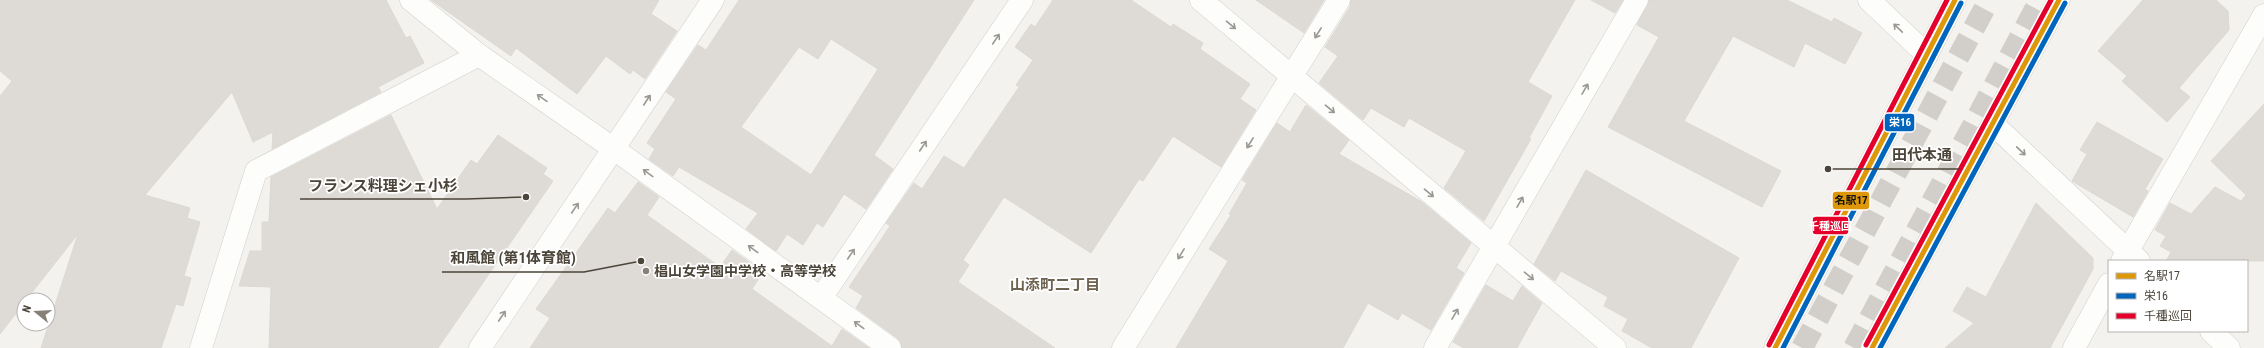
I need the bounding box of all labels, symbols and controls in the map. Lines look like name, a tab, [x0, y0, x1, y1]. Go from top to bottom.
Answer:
one-way arrow	[1225, 21, 1236, 30]
one-way arrow	[1893, 23, 1903, 33]
one-way arrow	[1314, 27, 1322, 39]
one-way arrow	[992, 33, 1000, 44]
one-way arrow	[1582, 83, 1590, 95]
one-way arrow	[536, 94, 547, 102]
one-way arrow	[643, 95, 651, 106]
one-way arrow	[1324, 105, 1335, 114]
line badge: 栄16	[1884, 113, 1915, 132]
text: 栄16	[1889, 116, 1911, 129]
one-way arrow	[1245, 137, 1253, 149]
one-way arrow	[919, 141, 927, 152]
callout: 田代本通	[1884, 142, 1960, 169]
text: 田代本通	[1892, 146, 1952, 164]
one-way arrow	[2016, 146, 2026, 155]
one-way arrow	[643, 169, 654, 177]
callout: フランス料理シェ小杉	[300, 172, 466, 199]
text: フランス料理シェ小杉	[308, 177, 458, 195]
one-way arrow	[1424, 189, 1435, 198]
line badge: 名駅17	[1832, 191, 1870, 210]
text: 名駅17	[1834, 194, 1868, 207]
one-way arrow	[1516, 196, 1524, 208]
one-way arrow	[571, 202, 579, 214]
line badge: 千種巡回	[1812, 216, 1849, 235]
text: 千種巡回	[1808, 220, 1852, 233]
callout: 和風館 (第1体育館)	[442, 245, 584, 272]
one-way arrow	[748, 245, 759, 253]
one-way arrow	[1177, 248, 1185, 259]
text: 和風館 (第1体育館)	[450, 249, 576, 267]
one-way arrow	[847, 249, 855, 260]
legend	[2108, 260, 2248, 332]
place label: 椙山女学園中学校・高等学校	[654, 263, 836, 279]
marker: 椙山女学園中学校・高等学校	[641, 266, 651, 276]
text: 名駅17	[2144, 269, 2180, 283]
one-way arrow	[1524, 272, 1534, 281]
district label: 山添町二丁目	[1010, 276, 1100, 294]
text: 栄16	[2144, 289, 2168, 303]
north arrow	[16, 292, 56, 332]
text: N	[20, 304, 34, 314]
one-way arrow	[1451, 308, 1459, 320]
text: 千種巡回	[2144, 309, 2192, 323]
one-way arrow	[498, 310, 506, 321]
one-way arrow	[854, 321, 865, 329]

